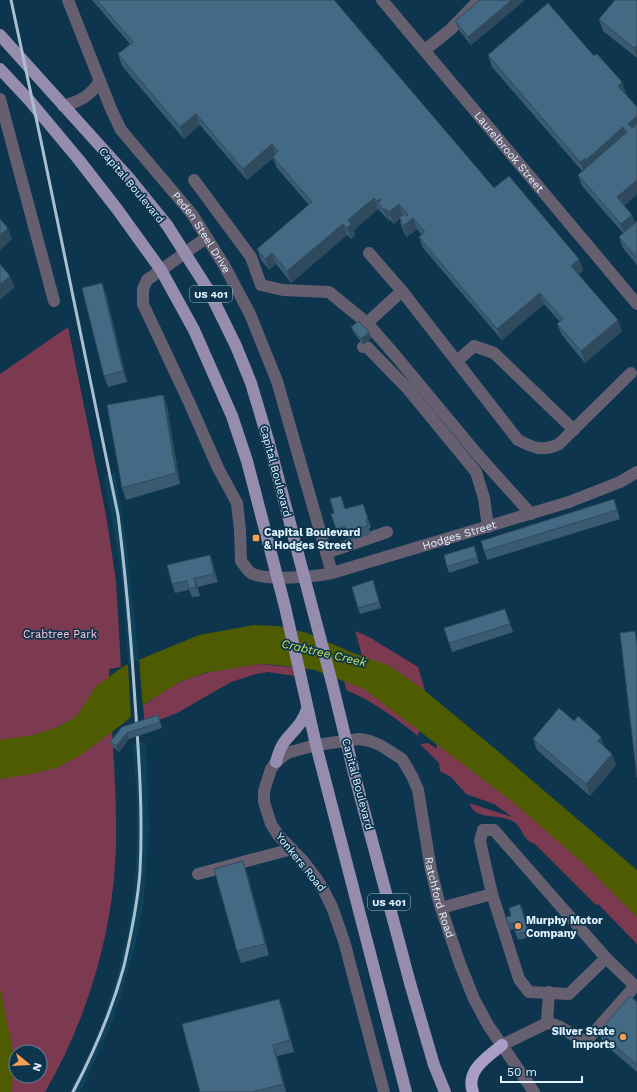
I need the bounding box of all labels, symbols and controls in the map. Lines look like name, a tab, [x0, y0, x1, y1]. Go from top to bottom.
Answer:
street label: Laurelbrook Street	[471, 109, 547, 195]
street label: Capital Boulevard	[96, 145, 167, 226]
street label: Peden Steel Drive	[169, 189, 233, 275]
road number: US 401	[190, 286, 232, 302]
street label: Capital Boulevard	[257, 424, 294, 518]
street label: Hodges Street	[421, 518, 498, 553]
place label: Capital Boulevard & Hodges Street	[264, 526, 361, 552]
marker: Capital Boulevard & Hodges Street	[251, 533, 261, 543]
park label: Crabtree Park	[23, 628, 97, 641]
water label: Crabtree Creek	[280, 636, 368, 670]
street label: Capital Boulevard	[339, 737, 376, 831]
street label: Yonkers Road	[273, 830, 328, 894]
street label: Ratchford Road	[422, 856, 457, 940]
road number: US 401	[368, 894, 410, 910]
place label: Murphy Motor Company	[526, 914, 603, 940]
marker: Murphy Motor Company	[513, 921, 523, 931]
place label: Silver State Imports	[552, 1025, 615, 1051]
marker: Silver State Imports	[618, 1032, 628, 1042]
north arrow	[8, 1044, 48, 1084]
scale bar	[501, 1058, 582, 1084]
text: N	[30, 1061, 44, 1073]
text: 50 m	[507, 1065, 537, 1079]

